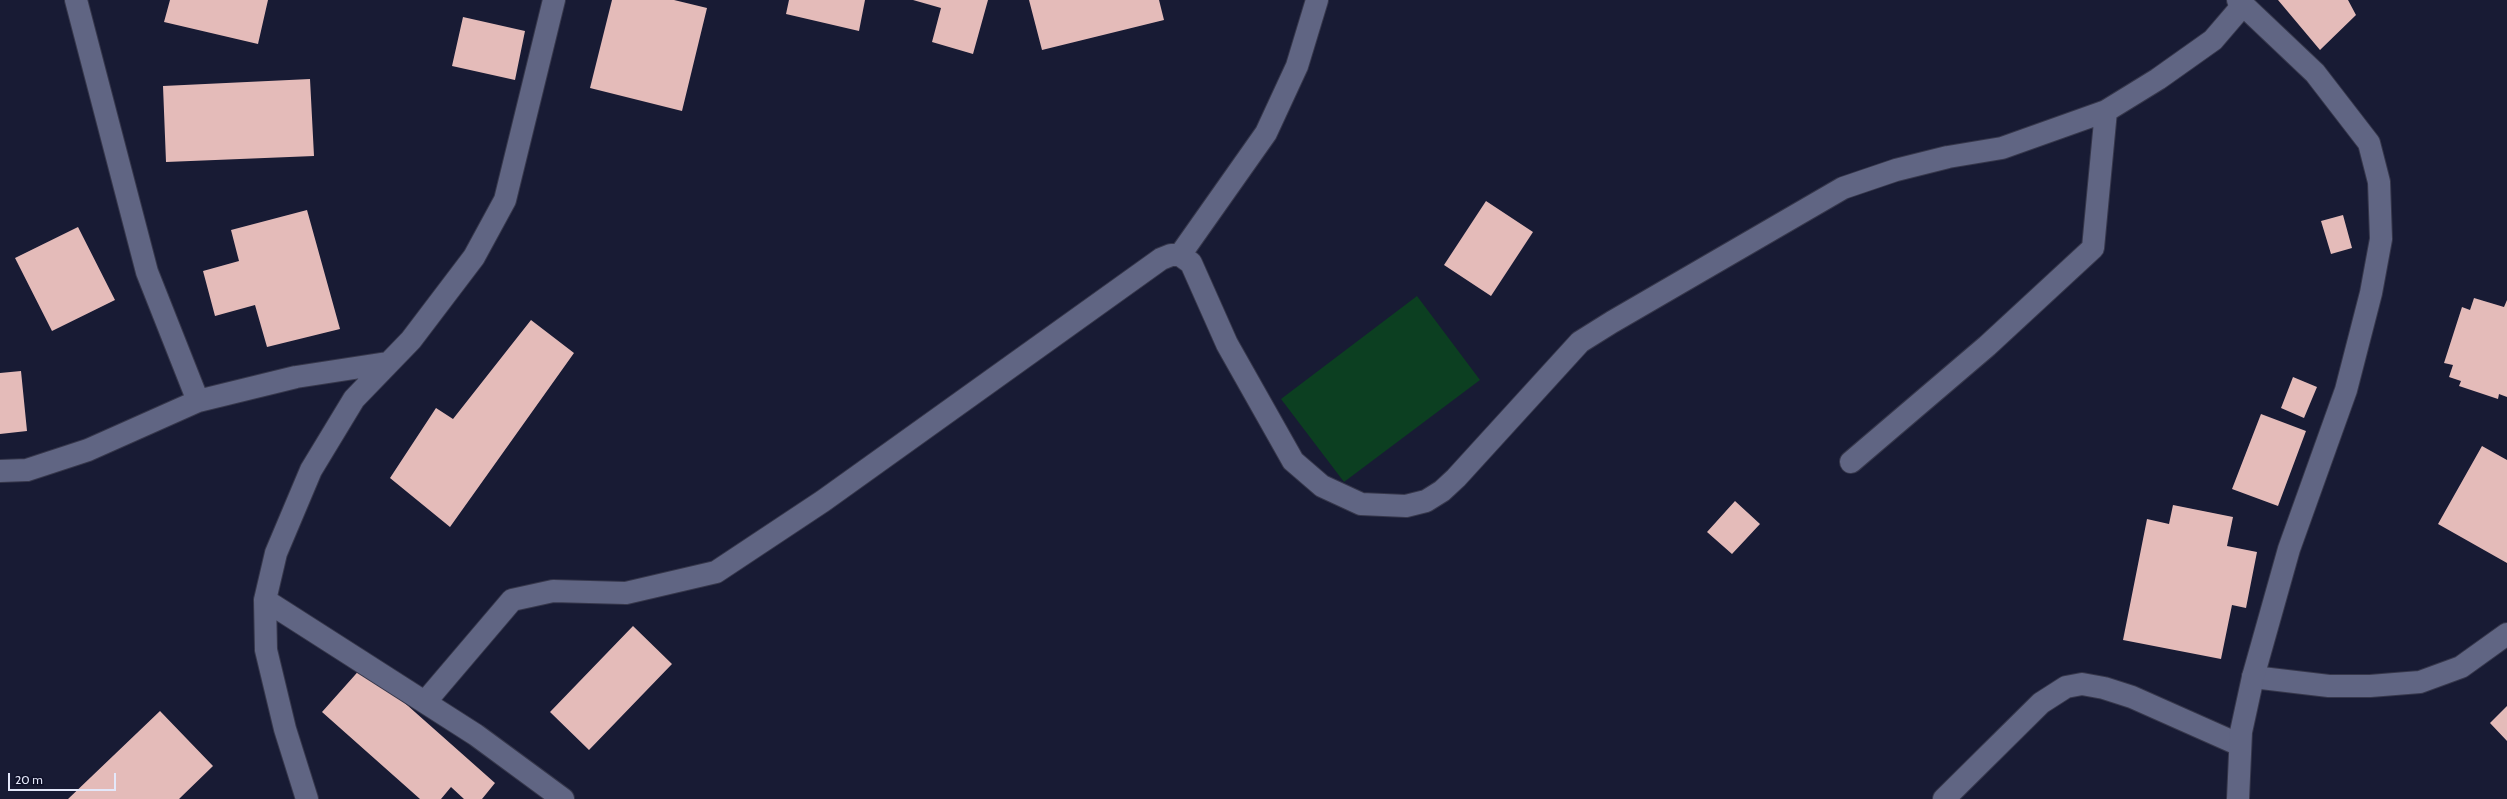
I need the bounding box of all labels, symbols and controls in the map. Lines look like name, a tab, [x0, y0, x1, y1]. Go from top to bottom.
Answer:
scale bar	[10, 765, 118, 791]
text: 20 m	[15, 772, 43, 787]

